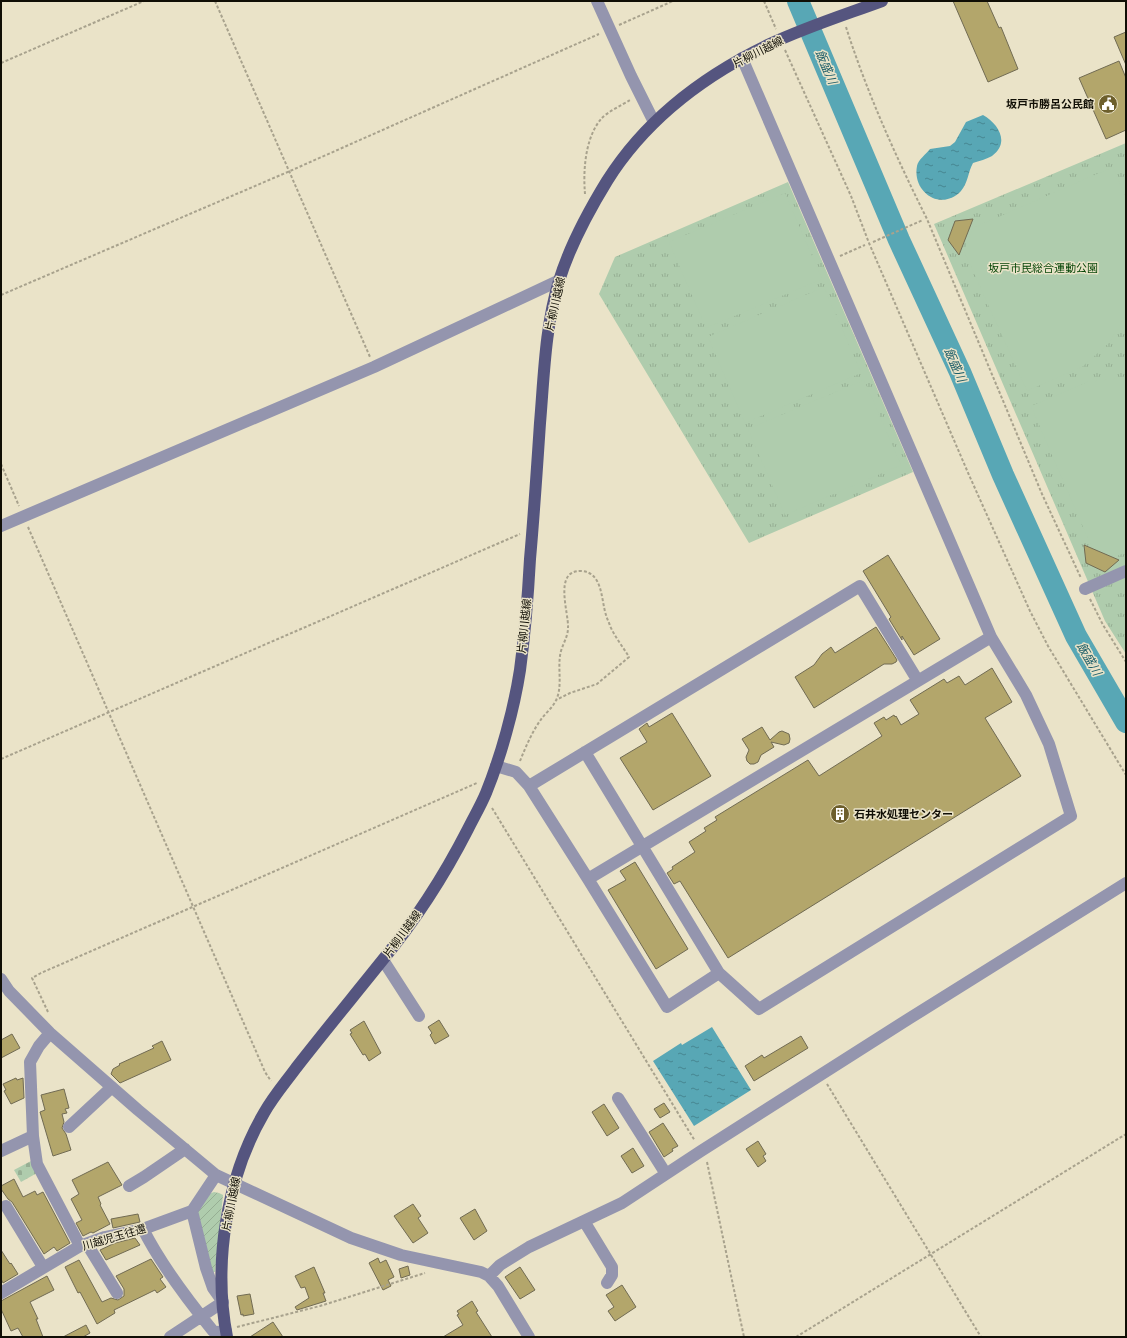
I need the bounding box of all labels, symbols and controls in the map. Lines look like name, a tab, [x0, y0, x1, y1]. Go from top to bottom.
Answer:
street label: 片柳川越線	[730, 33, 786, 72]
water label: 飯盛川	[812, 47, 841, 89]
public building icon: 坂戸市勝呂公民館	[1097, 93, 1119, 115]
place label: 坂戸市勝呂公民館	[1006, 97, 1094, 112]
park label: 坂戸市民総合運動公園	[988, 261, 1098, 276]
street label: 片柳川越線	[542, 276, 569, 333]
water label: 飯盛川	[940, 345, 970, 387]
street label: 片柳川越線	[514, 598, 535, 654]
water label: 飯盛川	[1073, 639, 1106, 680]
building icon: 石井水処理センター	[829, 803, 851, 825]
place label: 石井水処理センター	[854, 807, 953, 822]
street label: 片柳川越線	[380, 908, 425, 961]
street label: 片柳川越線	[219, 1176, 244, 1233]
street label: 川越児玉往還	[80, 1221, 148, 1254]

